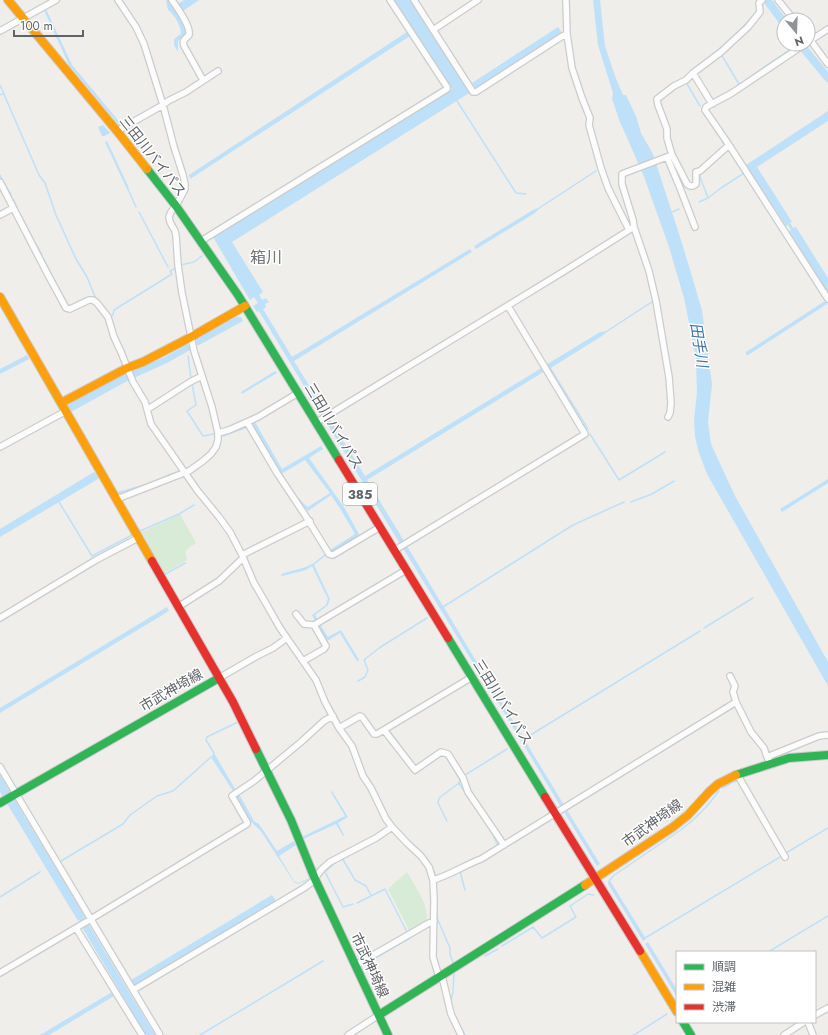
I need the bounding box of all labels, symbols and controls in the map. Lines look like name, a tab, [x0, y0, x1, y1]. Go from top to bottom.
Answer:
scale bar	[14, 12, 83, 38]
north arrow	[776, 12, 816, 52]
text: 100 m	[20, 17, 53, 35]
text: N	[793, 32, 806, 50]
street label: 三田川バイパス	[115, 111, 191, 201]
district label: 箱川	[250, 246, 282, 269]
water label: 田手川	[685, 321, 714, 371]
street label: 三田川バイパス	[300, 379, 368, 473]
road number: 385	[343, 483, 377, 505]
street label: 三田川バイパス	[469, 655, 537, 749]
street label: 市武神埼線	[136, 664, 206, 716]
street label: 市武神埼線	[618, 794, 686, 852]
street label: 市武神埼線	[346, 929, 394, 1001]
legend	[676, 951, 816, 1023]
text: 順調	[712, 958, 736, 976]
text: 混雑	[712, 978, 736, 996]
text: 渋滞	[712, 998, 736, 1016]

